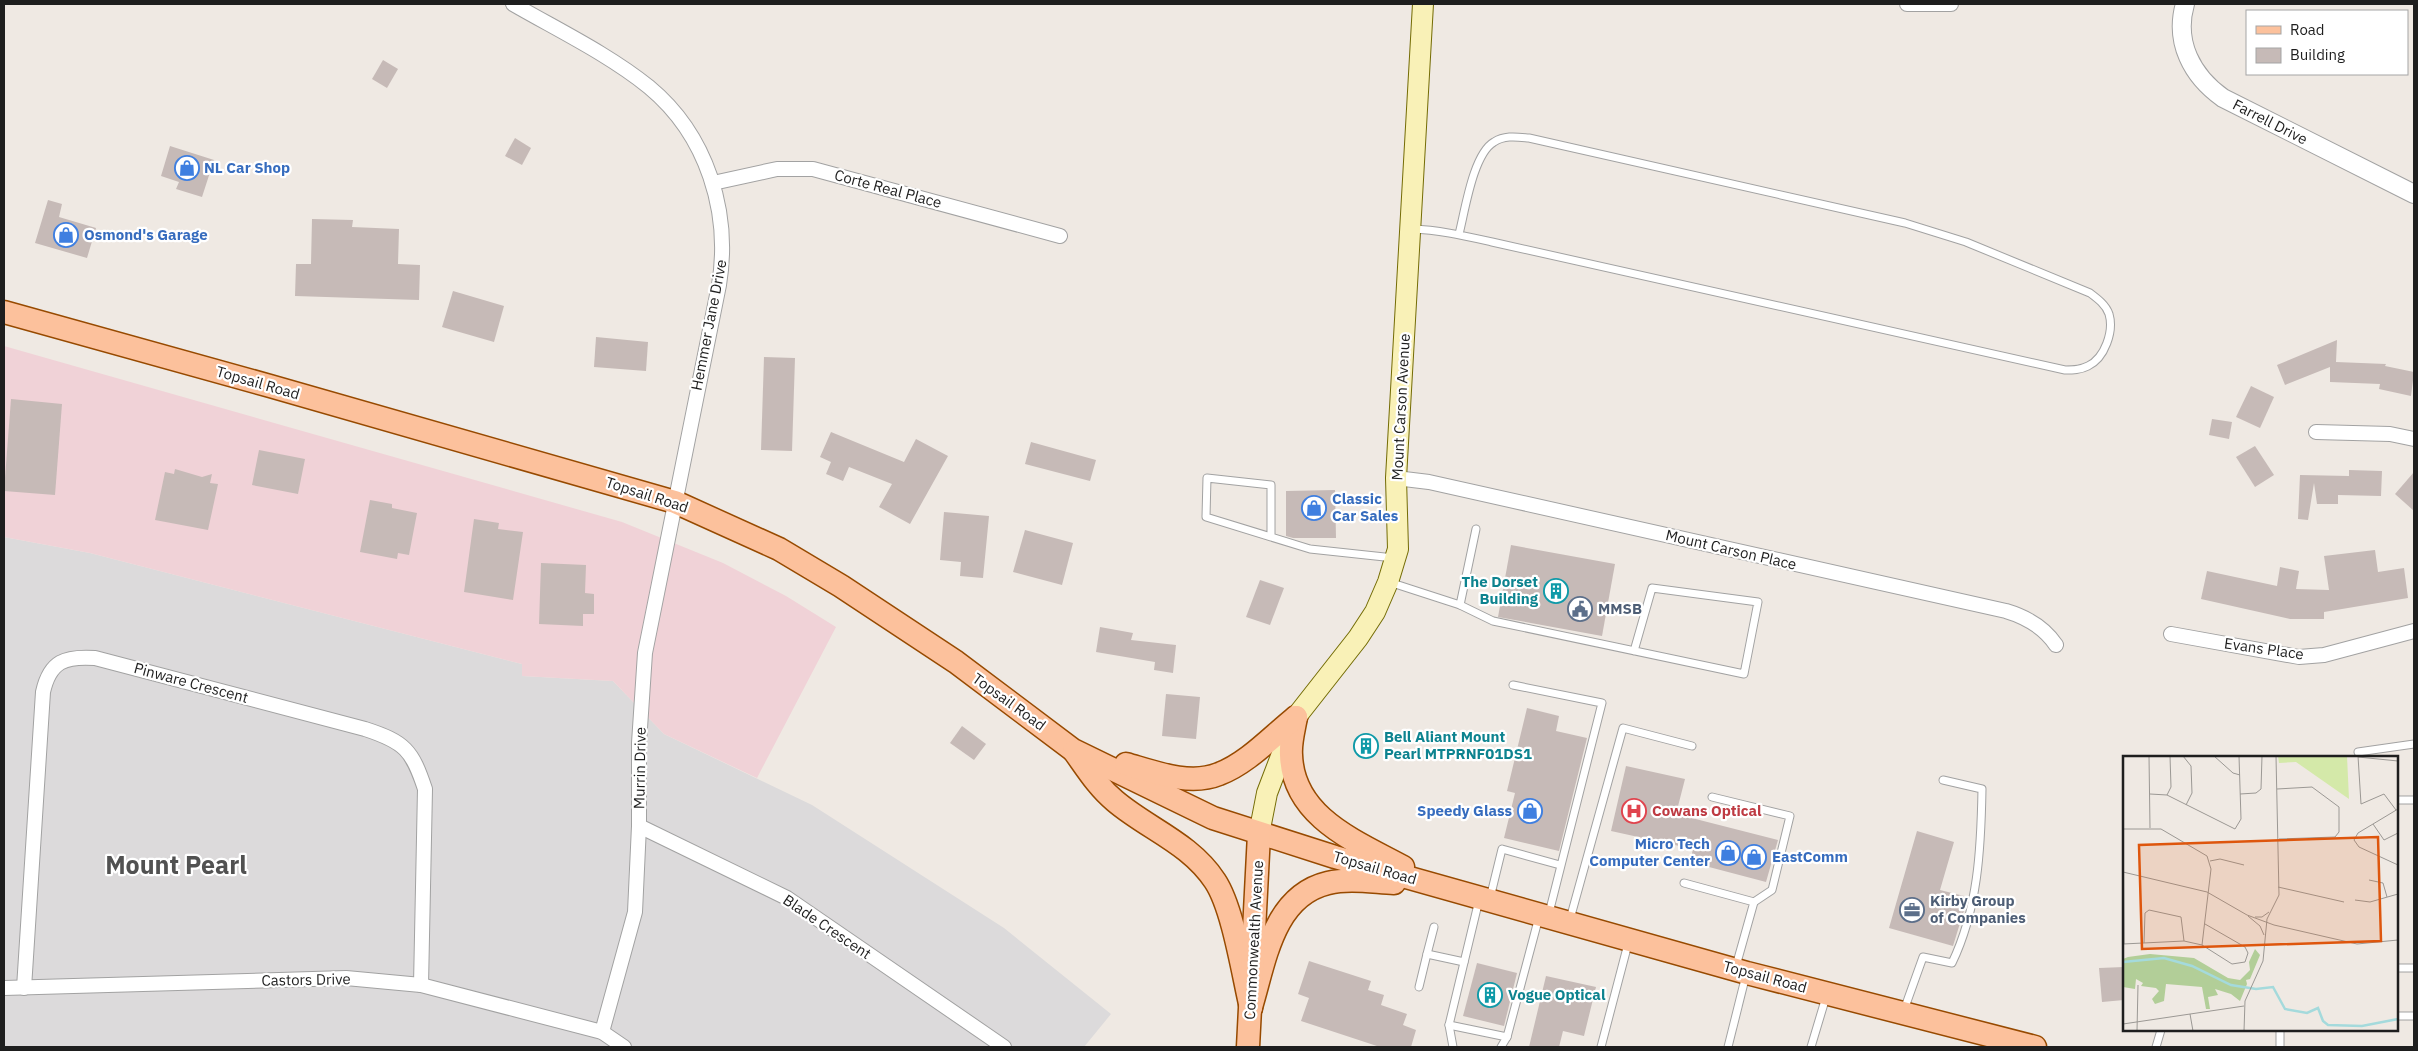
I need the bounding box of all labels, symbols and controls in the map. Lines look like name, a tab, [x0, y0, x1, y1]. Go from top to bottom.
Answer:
legend	[2246, 10, 2408, 75]
text: Road	[2290, 20, 2325, 39]
text: Building	[2290, 45, 2345, 64]
street label: Farrell Drive	[2230, 95, 2311, 148]
shop icon: NL Car Shop	[174, 155, 200, 181]
place label: NL Car Shop	[204, 158, 290, 177]
street label: Corte Real Place	[832, 165, 944, 212]
shop icon: Osmond's Garage	[53, 222, 79, 248]
place label: Osmond's Garage	[84, 225, 208, 244]
street label: Hemmer Jane Drive	[686, 258, 731, 392]
street label: Mount Carson Avenue	[1387, 333, 1414, 481]
street label: Topsail Road	[214, 362, 302, 403]
street label: Topsail Road	[603, 472, 691, 517]
place label: Classic Car Sales	[1332, 489, 1399, 525]
shop icon: Classic Car Sales	[1301, 495, 1327, 521]
street label: Mount Carson Place	[1664, 525, 1798, 574]
place label: The Dorset Building	[1462, 572, 1539, 608]
building icon: The Dorset Building	[1543, 578, 1569, 604]
public building icon: MMSB	[1567, 596, 1593, 622]
place label: MMSB	[1598, 599, 1642, 618]
street label: Evans Place	[2223, 634, 2305, 663]
street label: Pinware Crescent	[132, 658, 250, 707]
street label: Topsail Road	[969, 669, 1050, 735]
street label: Murrin Drive	[629, 727, 650, 809]
place label: Bell Aliant Mount Pearl MTPRNF01DS1	[1384, 727, 1532, 763]
building icon: Bell Aliant Mount Pearl MTPRNF01DS1	[1353, 733, 1379, 759]
inset map	[2123, 756, 2398, 1031]
shop icon: Speedy Glass	[1517, 798, 1543, 824]
hospital icon: Cowans Optical	[1621, 798, 1647, 824]
place label: Speedy Glass	[1417, 801, 1512, 820]
place label: Cowans Optical	[1652, 801, 1762, 820]
place label: Micro Tech Computer Center	[1589, 834, 1710, 870]
shop icon: Micro Tech Computer Center	[1715, 840, 1741, 866]
shop icon: EastComm	[1741, 844, 1767, 870]
street label: Topsail Road	[1331, 847, 1419, 888]
place label: EastComm	[1772, 847, 1848, 866]
district label: Mount Pearl	[105, 848, 247, 881]
street label: Commonwealth Avenue	[1240, 860, 1267, 1020]
street label: Blade Crescent	[780, 890, 875, 963]
place label: Kirby Group of Companies	[1930, 891, 2026, 927]
office icon: Kirby Group of Companies	[1899, 897, 1925, 923]
street label: Topsail Road	[1721, 956, 1809, 997]
street label: Castors Drive	[261, 969, 351, 990]
building icon: Vogue Optical	[1477, 982, 1503, 1008]
place label: Vogue Optical	[1508, 985, 1606, 1004]

